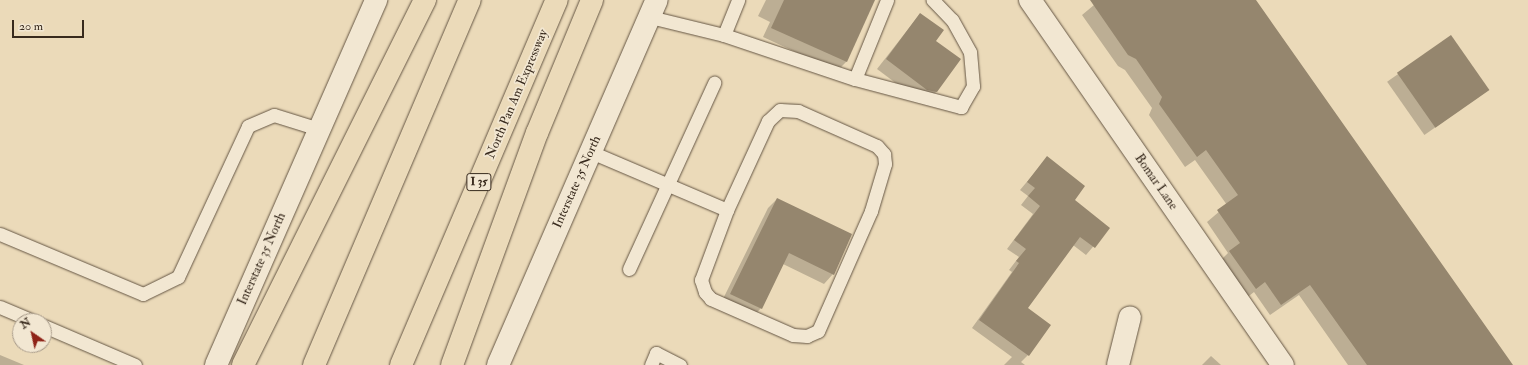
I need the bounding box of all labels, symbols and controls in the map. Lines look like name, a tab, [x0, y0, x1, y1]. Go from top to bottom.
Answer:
scale bar	[14, 12, 86, 38]
text: 20 m	[19, 19, 43, 34]
street label: North Pan Am Expressway	[483, 27, 551, 161]
street label: Interstate 35 North	[550, 133, 604, 231]
street label: Bomar Lane	[1131, 151, 1181, 213]
road number: I 35	[466, 172, 492, 192]
street label: Interstate 35 North	[235, 210, 289, 308]
north arrow	[12, 313, 52, 353]
text: N	[18, 315, 33, 332]

